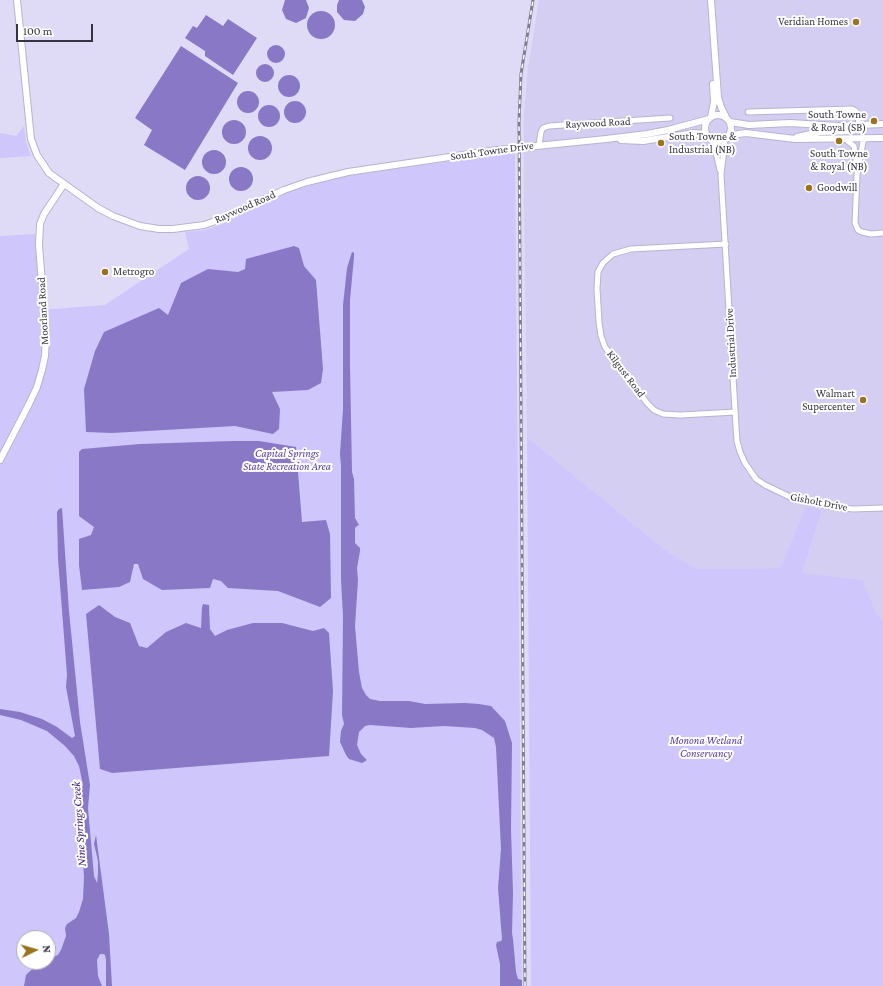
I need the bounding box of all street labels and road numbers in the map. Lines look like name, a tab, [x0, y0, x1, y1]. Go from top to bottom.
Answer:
street label: Raywood Road	[565, 115, 631, 131]
street label: South Towne Drive	[450, 139, 534, 163]
street label: Raywood Road	[212, 188, 278, 226]
street label: Moorland Road	[35, 277, 51, 345]
street label: Industrial Drive	[723, 308, 739, 378]
street label: Kilgust Road	[604, 348, 648, 400]
street label: Gisholt Drive	[789, 490, 849, 514]

